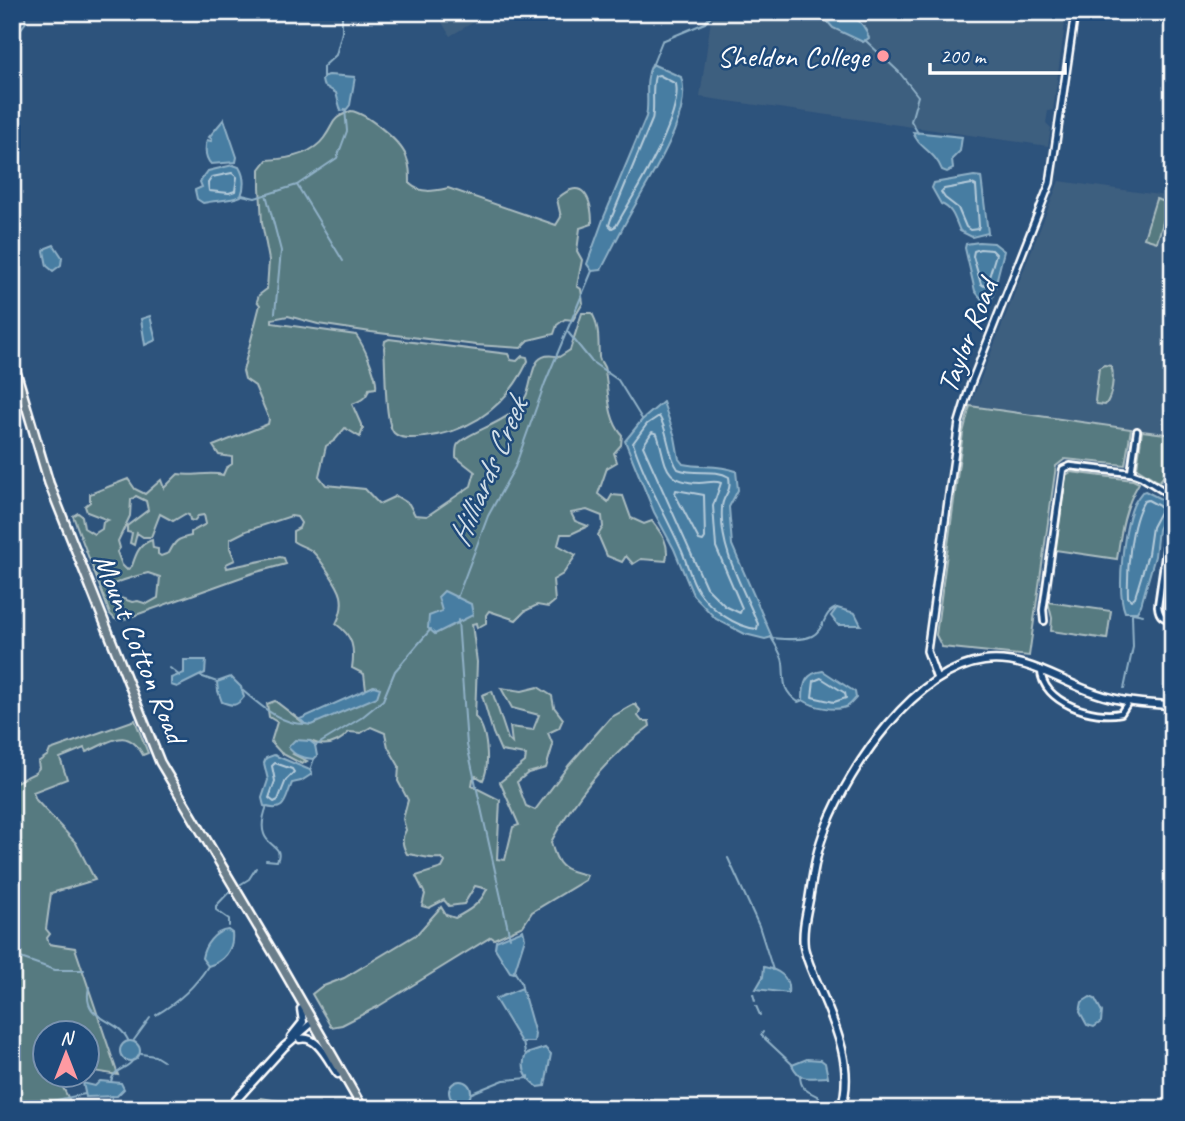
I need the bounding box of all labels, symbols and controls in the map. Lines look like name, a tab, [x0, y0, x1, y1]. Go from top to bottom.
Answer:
scale bar	[930, 32, 1064, 76]
place label: Sheldon College	[717, 37, 871, 75]
text: 200 m	[940, 43, 987, 69]
marker: Sheldon College	[875, 48, 891, 64]
street label: Taylor Road	[928, 270, 1008, 398]
water label: Hilliards Creek	[438, 387, 539, 552]
street label: Mount Cotton Road	[85, 548, 197, 752]
north arrow	[32, 1020, 102, 1090]
text: N	[60, 1026, 75, 1050]

